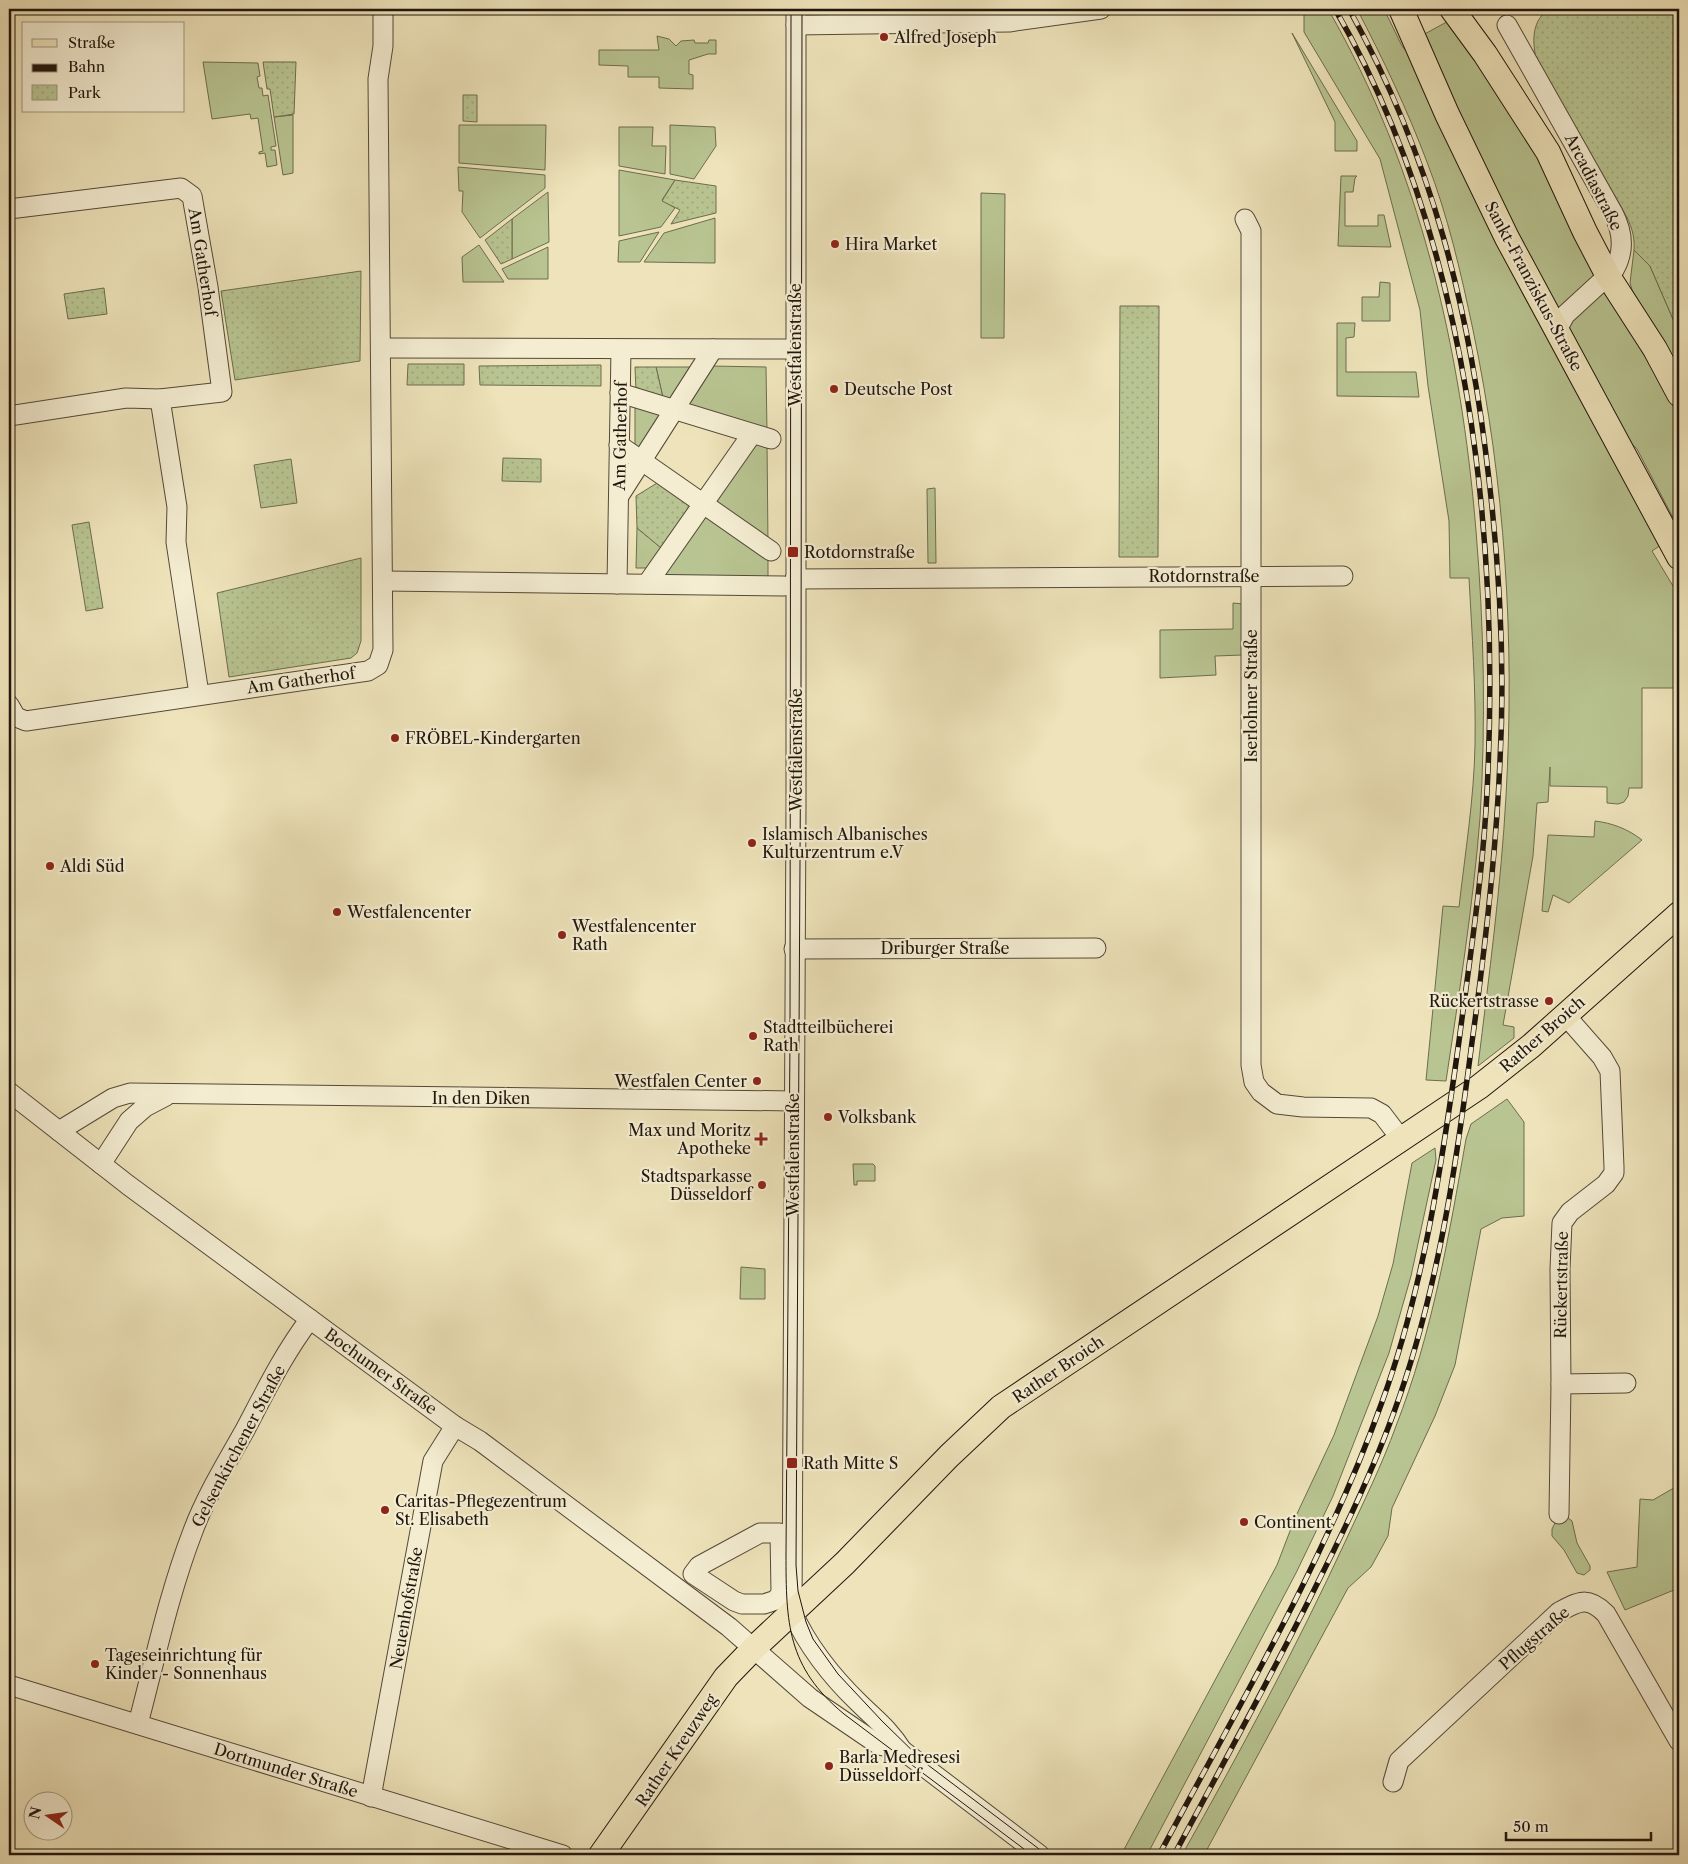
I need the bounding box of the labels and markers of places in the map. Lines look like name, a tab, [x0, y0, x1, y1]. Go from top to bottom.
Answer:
place label: Alfred Joseph	[893, 27, 997, 47]
marker: Alfred Joseph	[878, 31, 890, 43]
place label: Hira Market	[845, 234, 938, 254]
marker: Hira Market	[829, 238, 841, 250]
place label: Deutsche Post	[844, 379, 953, 399]
marker: Deutsche Post	[828, 383, 840, 395]
place label: Rotdornstraße	[804, 542, 915, 562]
marker: Rotdornstraße	[786, 545, 800, 559]
place label: FRÖBEL-Kindergarten	[405, 728, 581, 748]
marker: FRÖBEL-Kindergarten	[389, 732, 401, 744]
place label: Islamisch Albanisches Kulturzentrum e.V	[762, 824, 928, 862]
marker: Islamisch Albanisches Kulturzentrum e.V	[746, 837, 758, 849]
place label: Aldi Süd	[59, 856, 125, 876]
marker: Aldi Süd	[44, 860, 56, 872]
place label: Westfalencenter	[346, 902, 472, 922]
marker: Westfalencenter	[331, 906, 343, 918]
place label: Westfalencenter Rath	[571, 916, 697, 954]
marker: Westfalencenter Rath	[556, 929, 568, 941]
place label: Rückertstrasse	[1429, 991, 1539, 1011]
marker: Rückertstrasse	[1543, 995, 1555, 1007]
place label: Stadtteilbücherei Rath	[763, 1017, 893, 1055]
marker: Stadtteilbücherei Rath	[747, 1030, 759, 1042]
place label: Westfalen Center	[614, 1071, 747, 1091]
marker: Westfalen Center	[751, 1075, 763, 1087]
place label: Volksbank	[837, 1107, 917, 1127]
marker: Volksbank	[822, 1111, 834, 1123]
place label: Max und Moritz Apotheke	[628, 1120, 751, 1158]
marker: Max und Moritz Apotheke	[755, 1133, 767, 1145]
place label: Stadtsparkasse Düsseldorf	[641, 1166, 754, 1204]
marker: Stadtsparkasse Düsseldorf	[756, 1179, 768, 1191]
place label: Rath Mitte S	[803, 1453, 898, 1473]
marker: Rath Mitte S	[785, 1456, 799, 1470]
place label: Caritas-Pflegezentrum St. Elisabeth	[395, 1491, 567, 1529]
marker: Caritas-Pflegezentrum St. Elisabeth	[379, 1504, 391, 1516]
place label: Continent	[1254, 1512, 1332, 1532]
marker: Continent	[1238, 1516, 1250, 1528]
place label: Tageseinrichtung für Kinder - Sonnenhaus	[105, 1645, 267, 1683]
marker: Tageseinrichtung für Kinder - Sonnenhaus	[89, 1658, 101, 1670]
place label: Barla Medresesi Düsseldorf	[839, 1747, 960, 1785]
marker: Barla Medresesi Düsseldorf	[823, 1760, 835, 1772]

